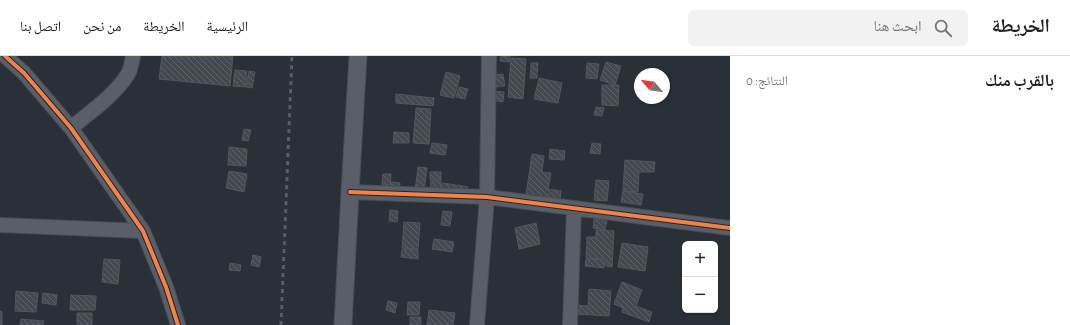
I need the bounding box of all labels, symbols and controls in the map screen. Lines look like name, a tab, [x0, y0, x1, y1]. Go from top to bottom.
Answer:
search box	[688, 10, 968, 46]
icon: search	[932, 17, 954, 39]
text: الخريطة	[992, 17, 1050, 36]
text: ابحث هنا	[873, 19, 922, 34]
text: اتصل بنا	[20, 20, 61, 34]
text: من نحن	[83, 20, 121, 34]
text: الخريطة	[143, 20, 185, 34]
text: الرئيسية	[207, 20, 248, 34]
north arrow	[634, 68, 670, 104]
text: بالقرب منك	[985, 72, 1054, 89]
text: النتائج: 0	[746, 75, 788, 88]
map controls	[682, 241, 718, 313]
button: +	[682, 241, 718, 277]
button: −	[682, 277, 718, 313]

